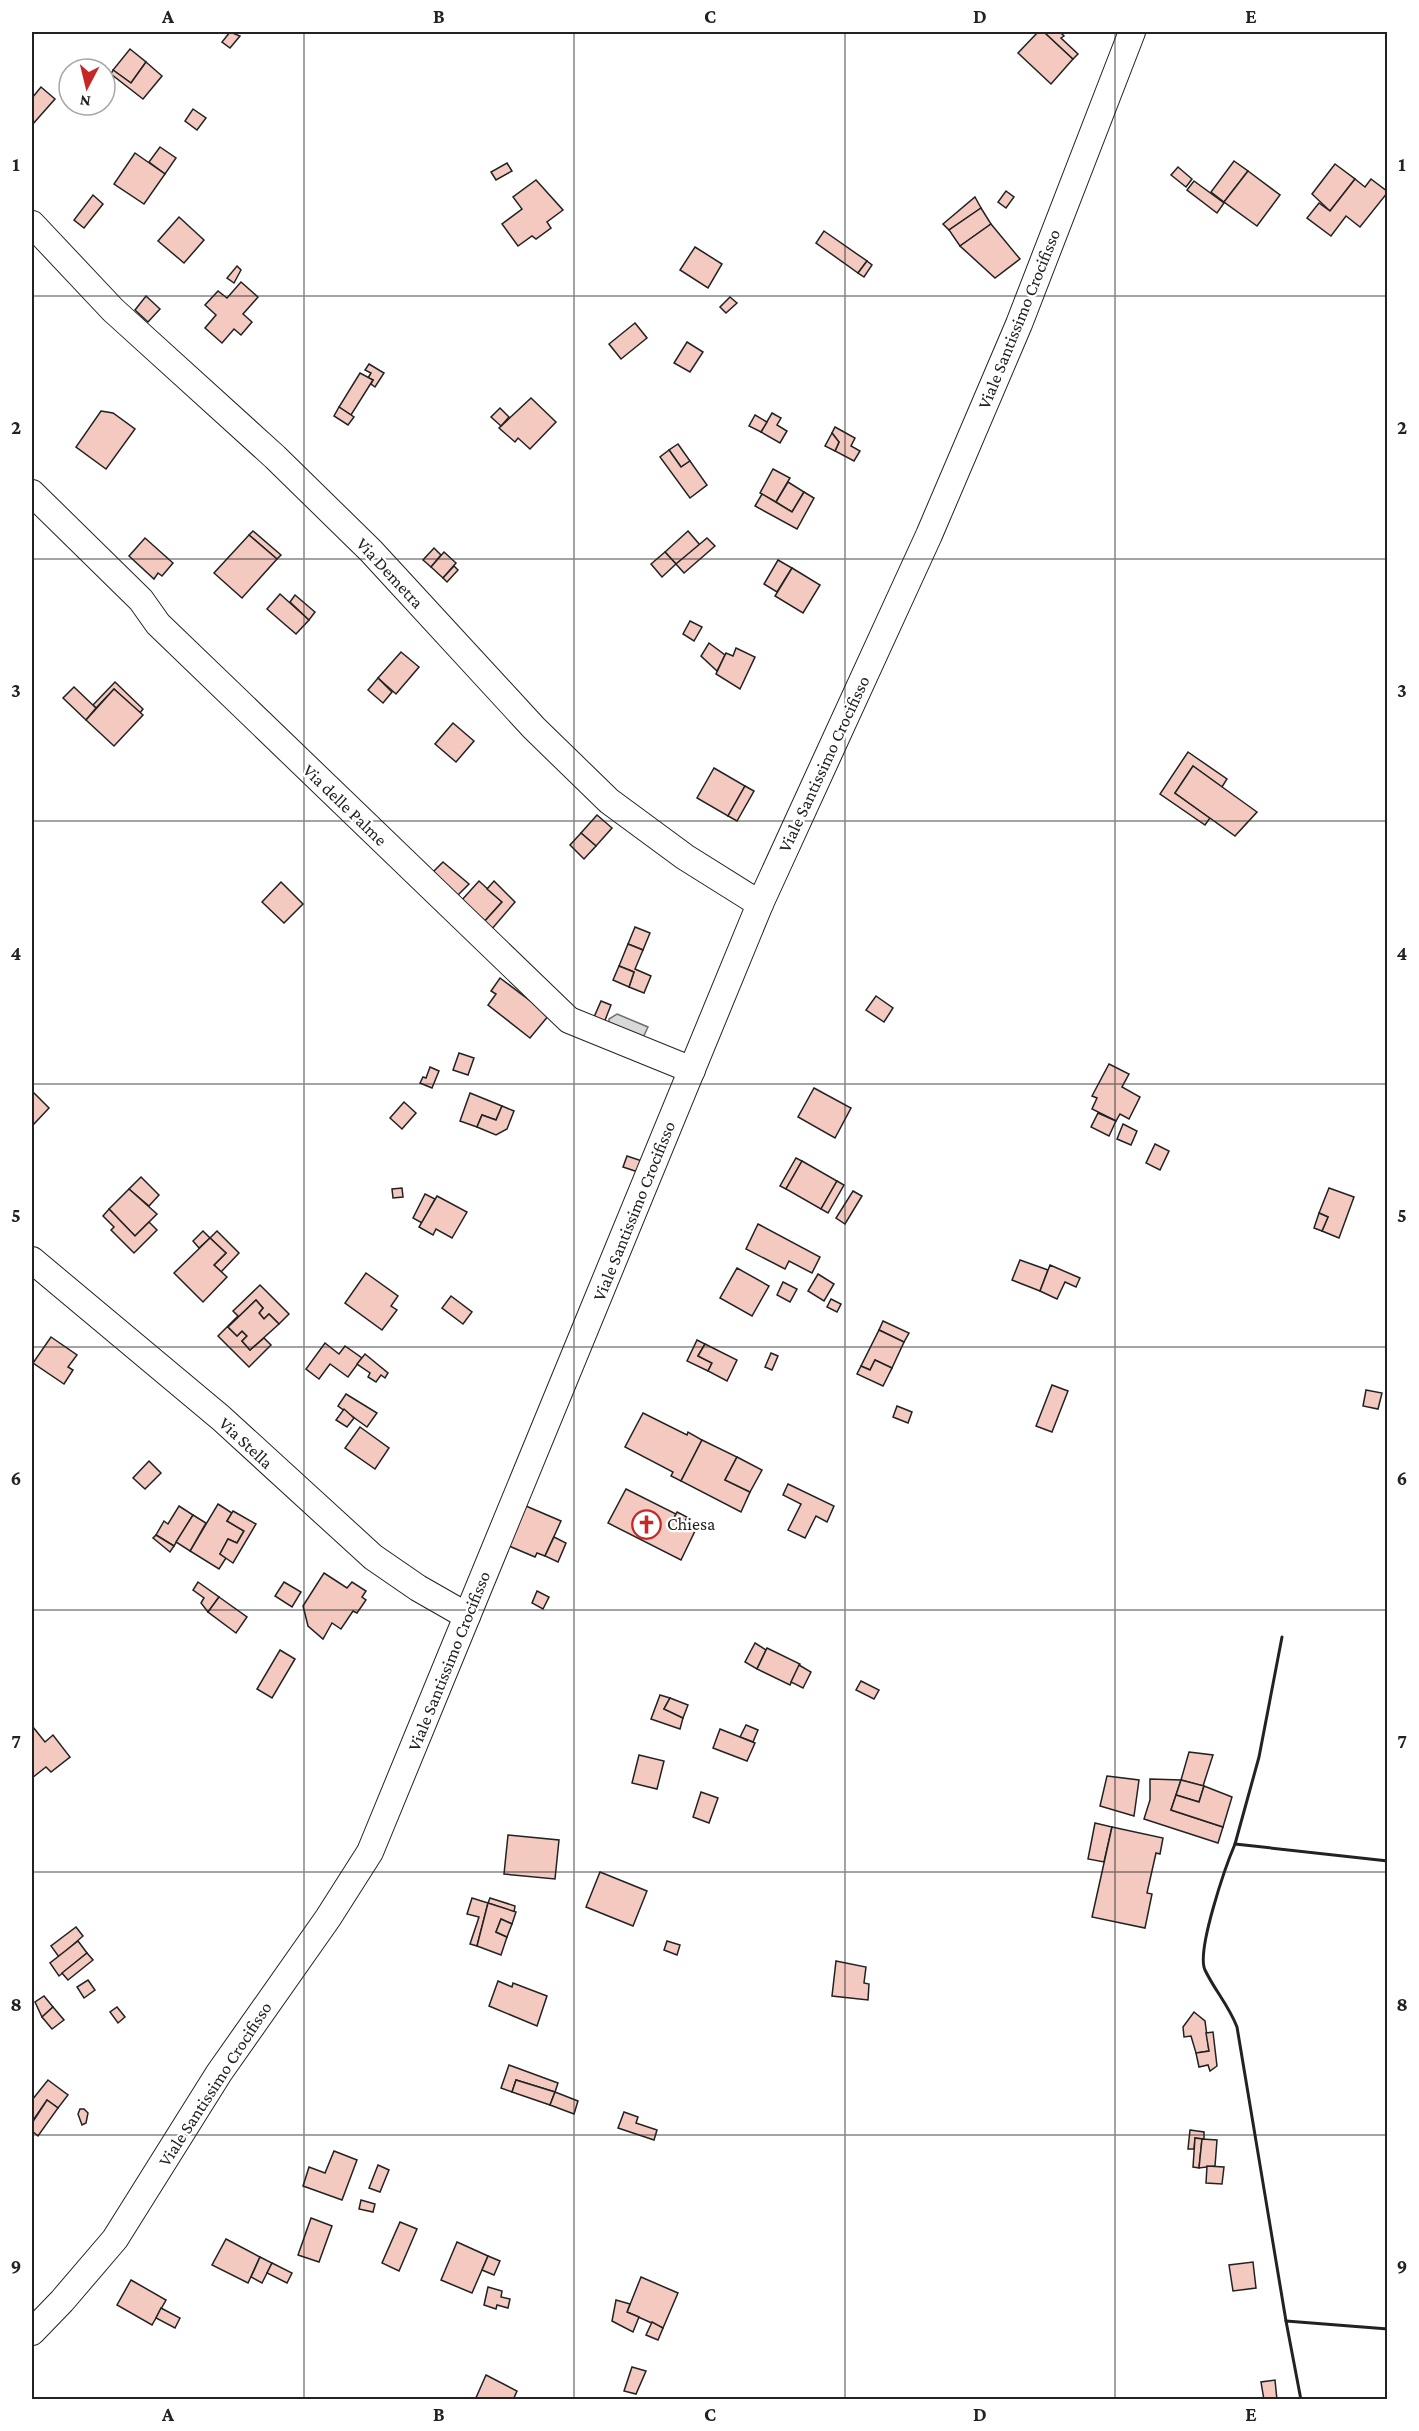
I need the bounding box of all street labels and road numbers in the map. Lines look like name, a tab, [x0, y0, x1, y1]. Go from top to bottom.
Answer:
street label: Viale Santissimo Crocifisso	[974, 226, 1064, 412]
street label: Via Demetra	[352, 534, 428, 612]
street label: Viale Santissimo Crocifisso	[774, 673, 874, 855]
street label: Via delle Palme	[299, 760, 391, 850]
street label: Viale Santissimo Crocifisso	[589, 1118, 679, 1304]
street label: Via Stella	[215, 1413, 277, 1473]
street label: Viale Santissimo Crocifisso	[404, 1568, 494, 1754]
street label: Viale Santissimo Crocifisso	[154, 1998, 276, 2170]

